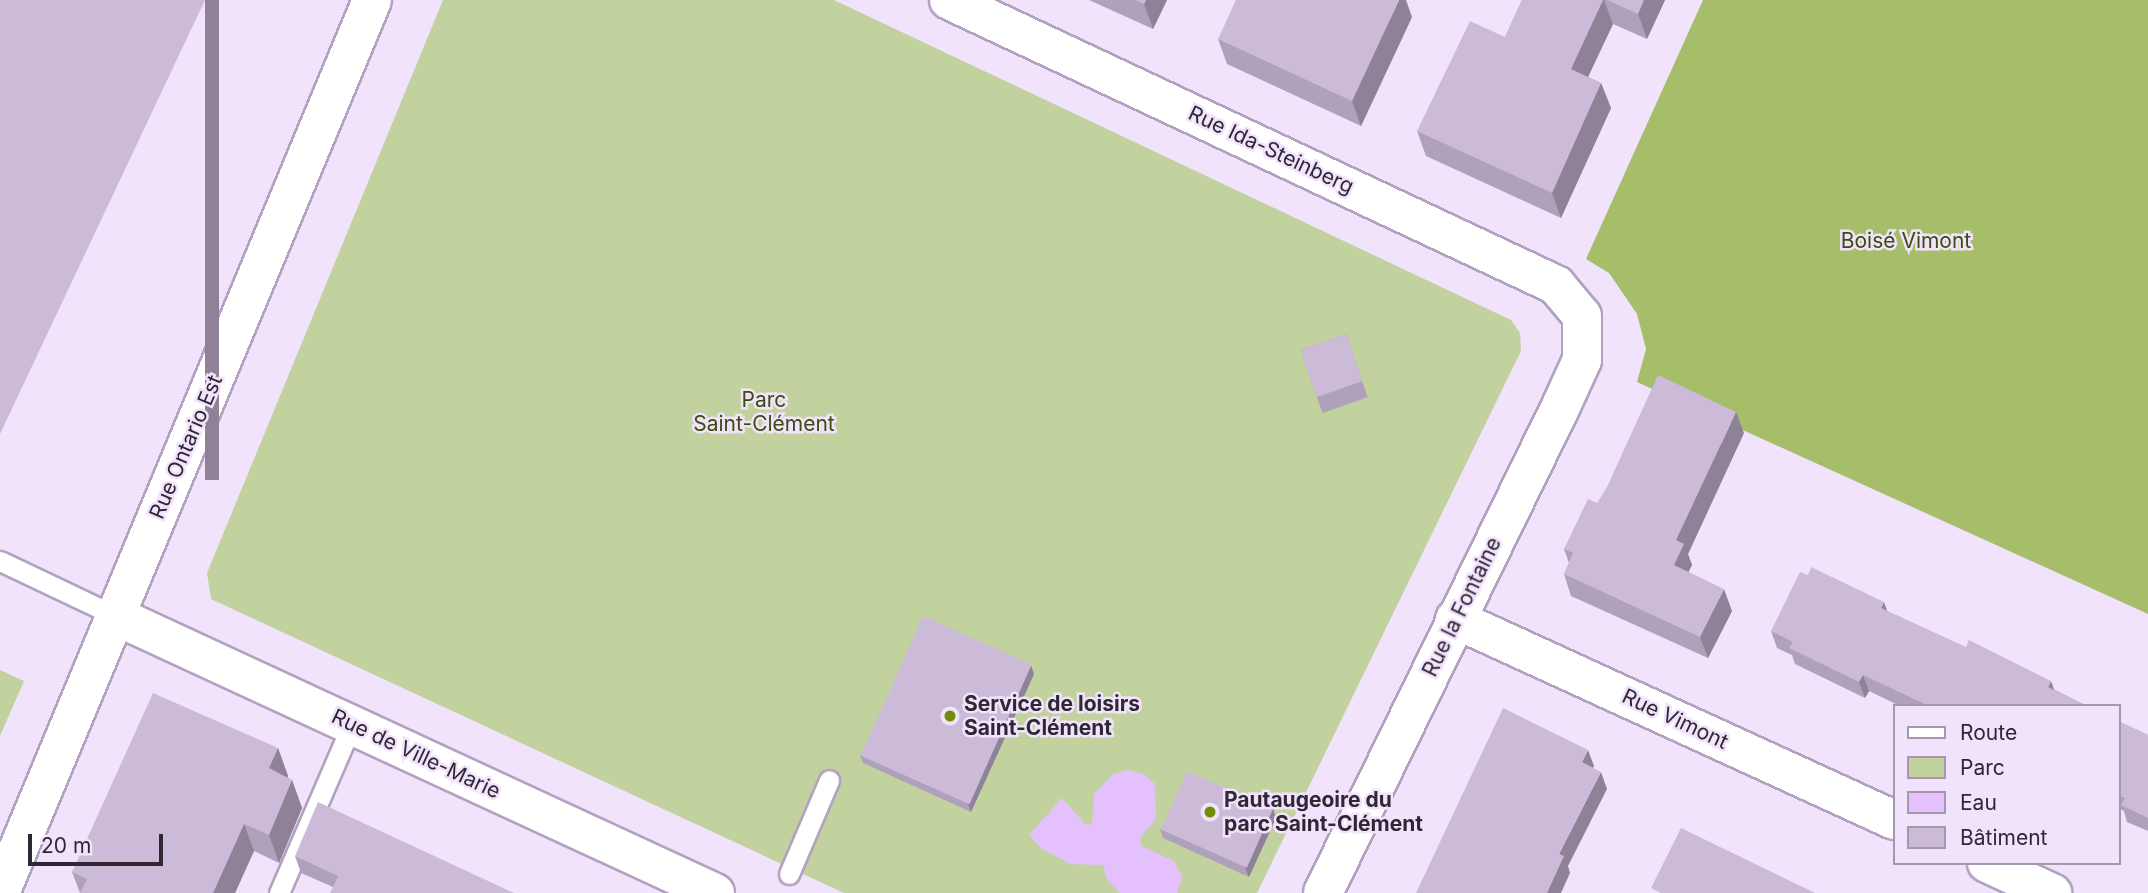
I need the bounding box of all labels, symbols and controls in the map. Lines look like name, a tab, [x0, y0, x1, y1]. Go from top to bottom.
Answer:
street label: Rue Ida-Steinberg	[1184, 101, 1358, 199]
park label: Boisé Vimont	[1841, 228, 1971, 254]
street label: Rue Ontario Est	[144, 371, 228, 523]
park label: Parc Saint-Clément	[693, 387, 835, 437]
street label: Rue la Fontaine	[1417, 533, 1507, 681]
street label: Rue Vimont	[1618, 684, 1732, 754]
place label: Service de loisirs Saint-Clément	[964, 691, 1140, 741]
street label: Rue de Ville-Marie	[328, 704, 504, 804]
legend	[1892, 704, 2120, 865]
marker: Service de loisirs Saint-Clément	[942, 708, 958, 724]
text: Route	[1960, 720, 2017, 745]
text: Parc	[1960, 755, 2005, 780]
place label: Pautaugeoire du parc Saint-Clément	[1224, 787, 1423, 837]
text: Eau	[1960, 790, 1997, 815]
marker: Pautaugeoire du parc Saint-Clément	[1202, 804, 1218, 820]
scale bar	[32, 820, 166, 864]
text: Bâtiment	[1960, 825, 2047, 850]
text: 20 m	[41, 833, 91, 858]

